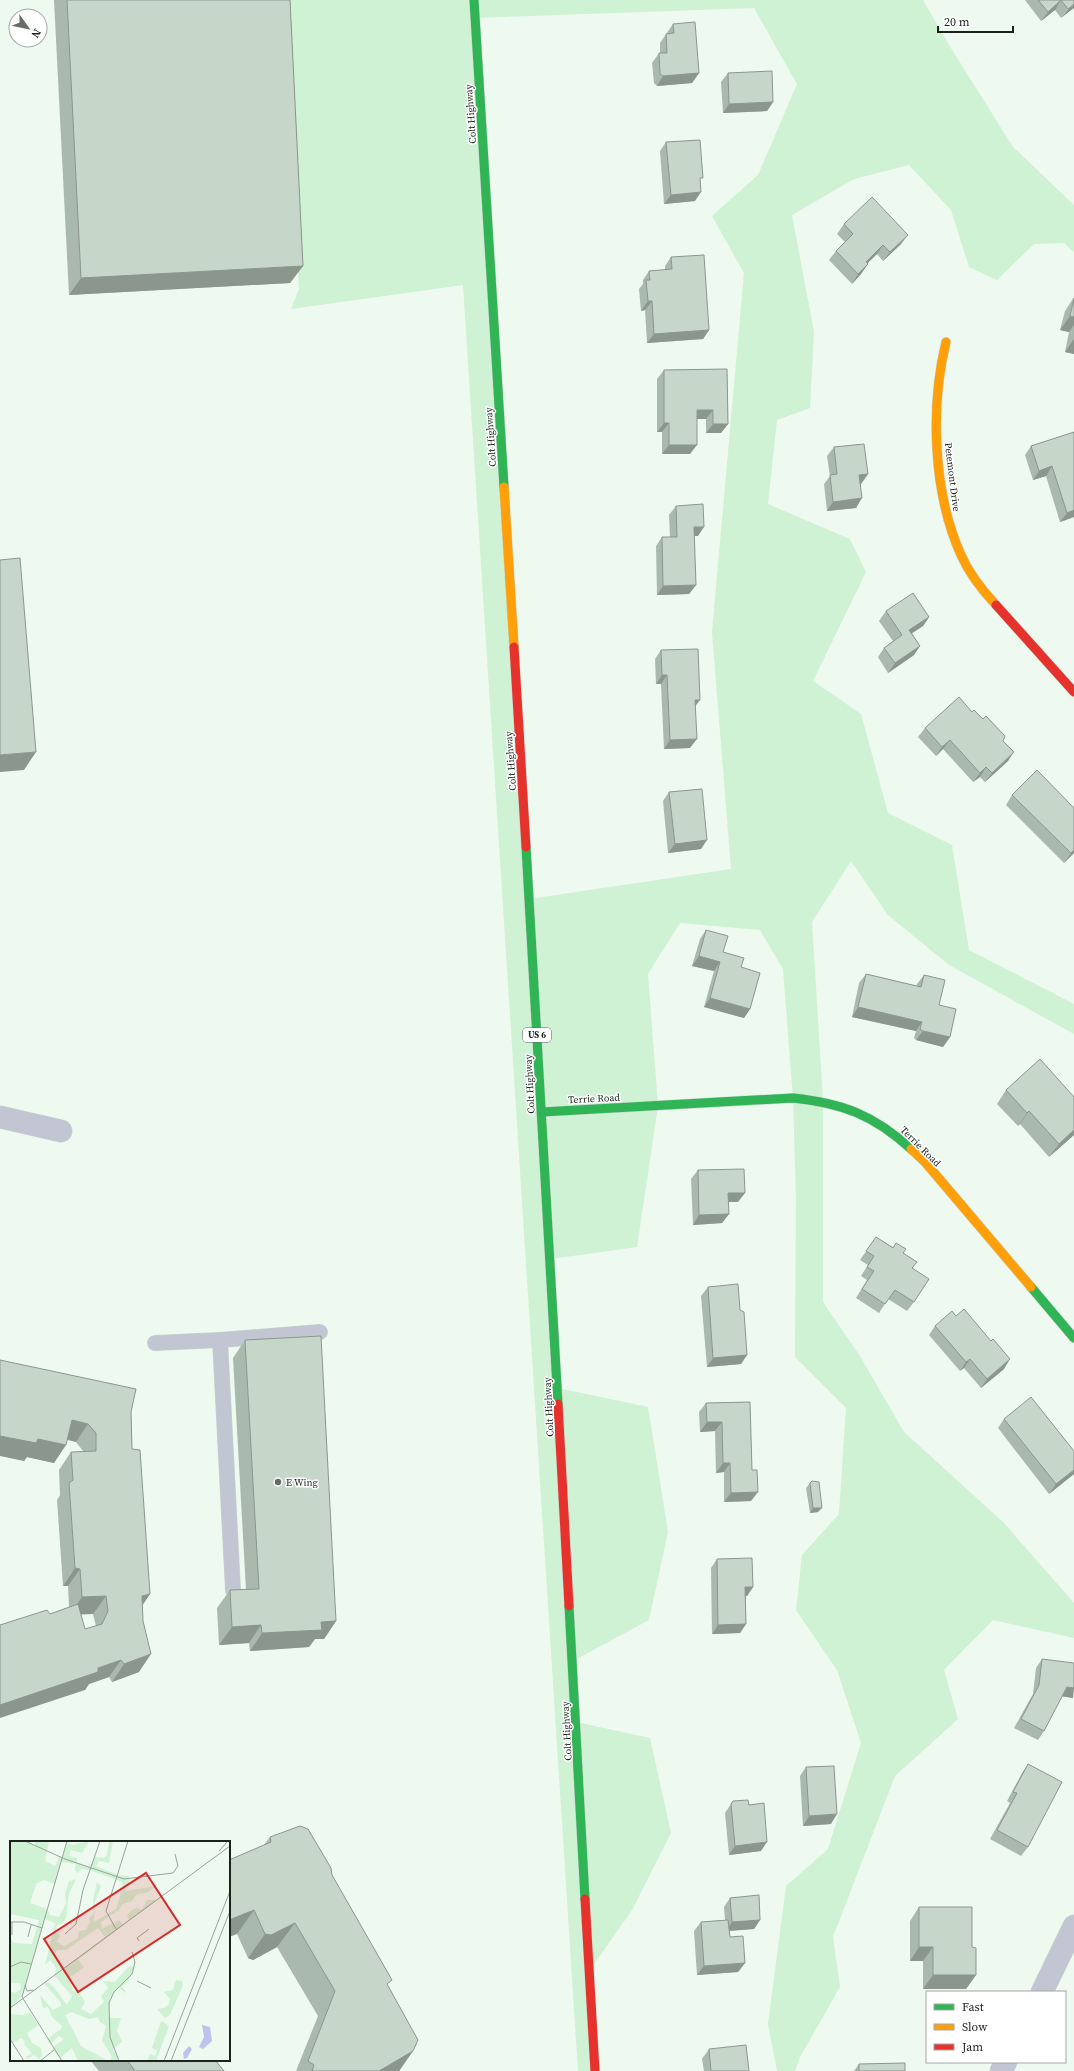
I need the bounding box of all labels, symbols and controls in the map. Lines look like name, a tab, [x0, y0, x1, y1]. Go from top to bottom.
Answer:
north arrow	[8, 8, 48, 48]
scale bar	[938, 8, 1013, 34]
text: 20 m	[944, 14, 970, 30]
text: N	[27, 26, 44, 41]
street label: Colt Highway	[462, 83, 479, 144]
street label: Colt Highway	[482, 406, 499, 467]
street label: Petemont Drive	[942, 442, 963, 512]
street label: Colt Highway	[502, 730, 519, 791]
road number: US 6	[523, 1028, 551, 1042]
street label: Colt Highway	[521, 1053, 538, 1114]
street label: Terrie Road	[568, 1091, 621, 1106]
street label: Terrie Road	[898, 1123, 944, 1170]
street label: Colt Highway	[540, 1376, 557, 1437]
place label: E Wing	[286, 1476, 318, 1489]
marker: E Wing	[273, 1477, 283, 1487]
street label: Colt Highway	[558, 1700, 575, 1761]
inset map	[10, 1841, 230, 2061]
legend	[926, 1991, 1066, 2063]
text: Fast	[962, 1999, 984, 2015]
text: Slow	[962, 2019, 988, 2035]
text: Jam	[961, 2039, 983, 2055]

